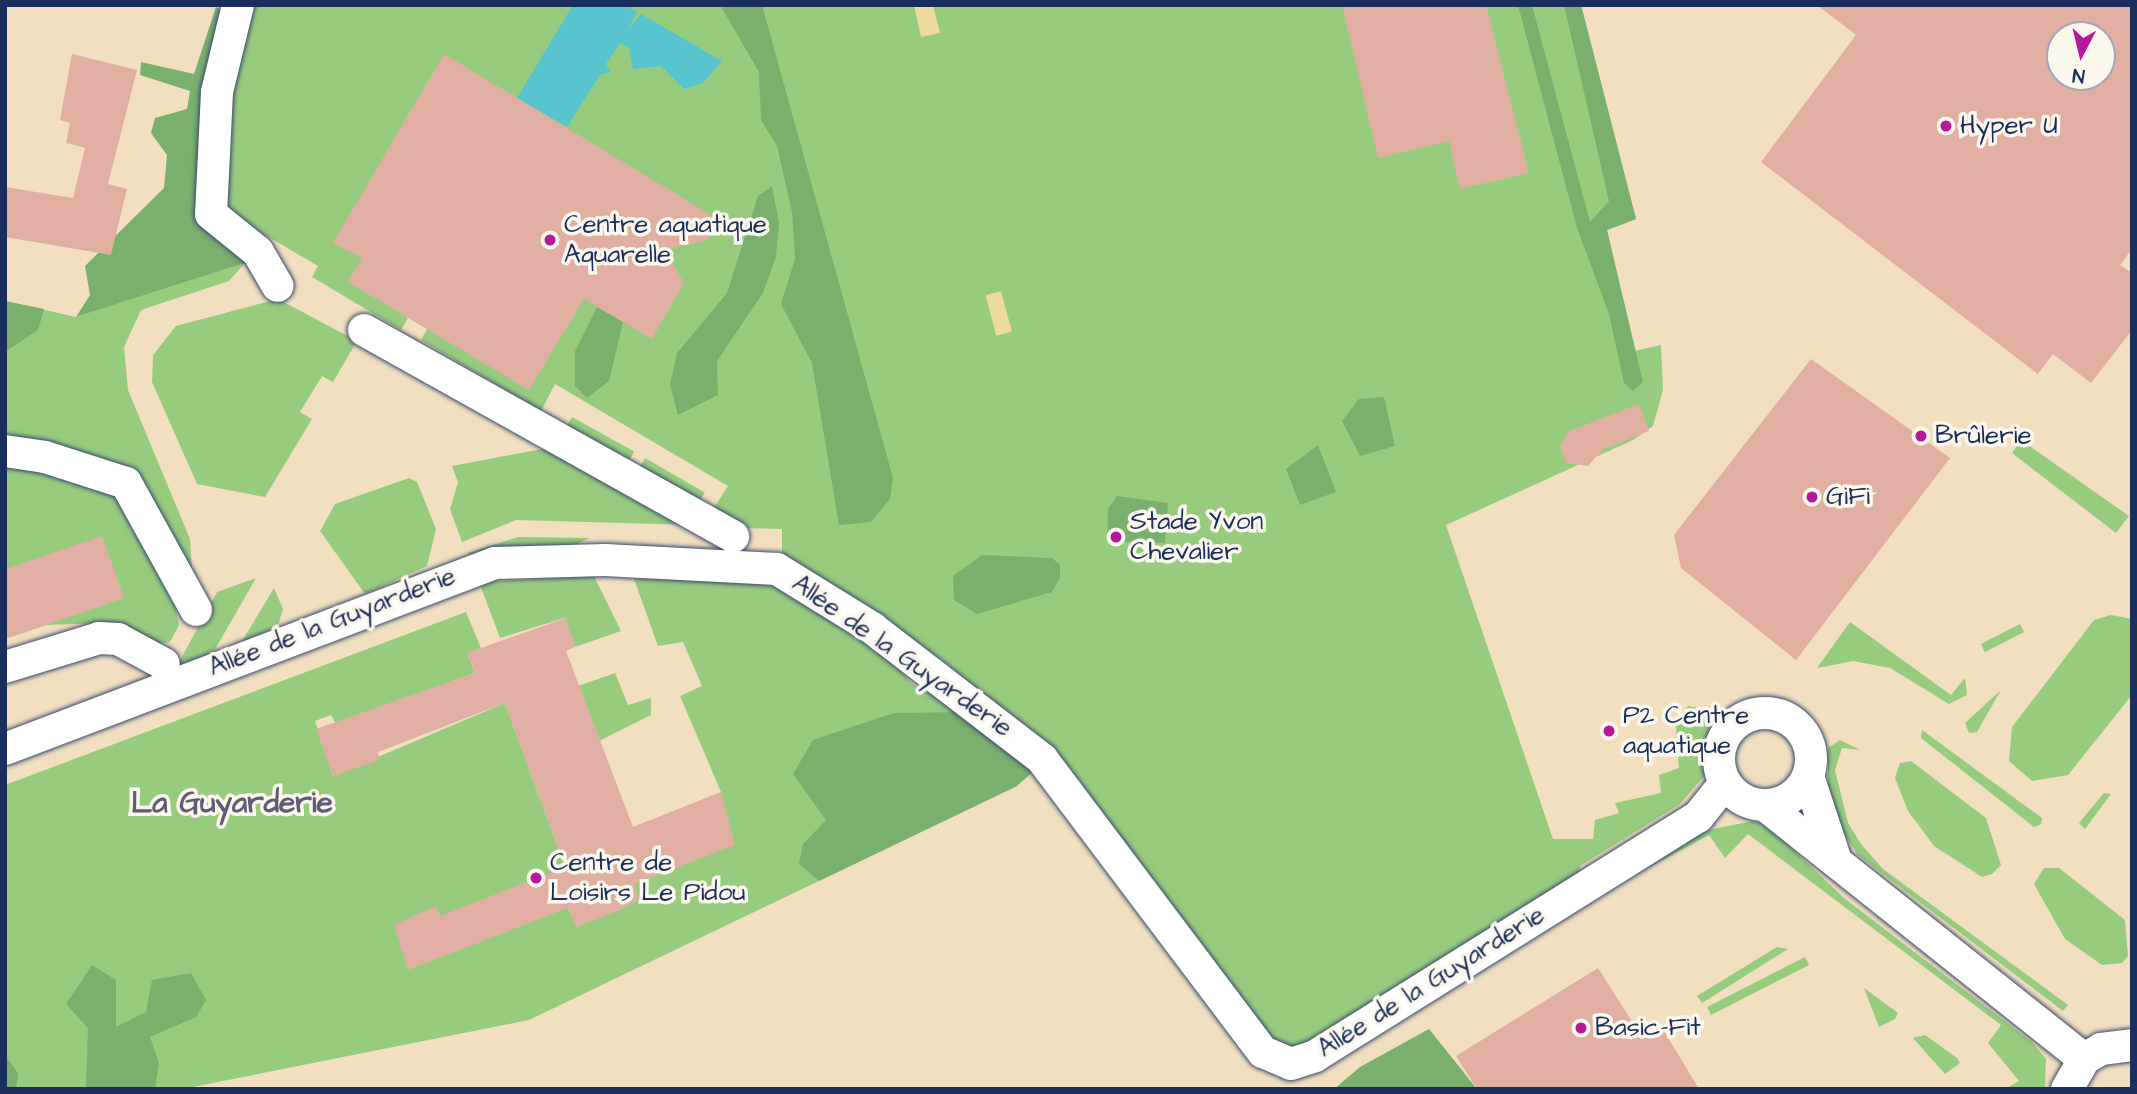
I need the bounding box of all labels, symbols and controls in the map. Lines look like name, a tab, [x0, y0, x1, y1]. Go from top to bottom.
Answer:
north arrow	[2046, 21, 2116, 91]
text: N	[2071, 61, 2086, 89]
place label: Hyper U	[1960, 110, 2058, 142]
marker: Hyper U	[1938, 118, 1954, 134]
place label: Centre aquatique Aquarelle	[564, 209, 767, 270]
marker: Centre aquatique Aquarelle	[542, 232, 558, 248]
place label: Brûlerie	[1935, 420, 2032, 452]
marker: Brûlerie	[1913, 428, 1929, 444]
place label: GiFi	[1826, 481, 1870, 513]
marker: GiFi	[1804, 489, 1820, 505]
place label: Stade Yvon Chevalier	[1130, 506, 1263, 568]
marker: Stade Yvon Chevalier	[1108, 529, 1124, 545]
street label: Allée de la Guyarderie	[204, 561, 460, 683]
street label: Allée de la Guyarderie	[786, 568, 1018, 744]
place label: P2 Centre aquatique	[1623, 700, 1749, 762]
marker: P2 Centre aquatique	[1601, 723, 1617, 739]
district label: La Guyarderie	[131, 785, 333, 821]
place label: Centre de Loisirs Le Pidou	[550, 847, 746, 908]
marker: Centre de Loisirs Le Pidou	[528, 870, 544, 886]
street label: Allée de la Guyarderie	[1312, 899, 1550, 1065]
place label: Basic-Fit	[1595, 1012, 1701, 1044]
marker: Basic-Fit	[1573, 1020, 1589, 1036]

